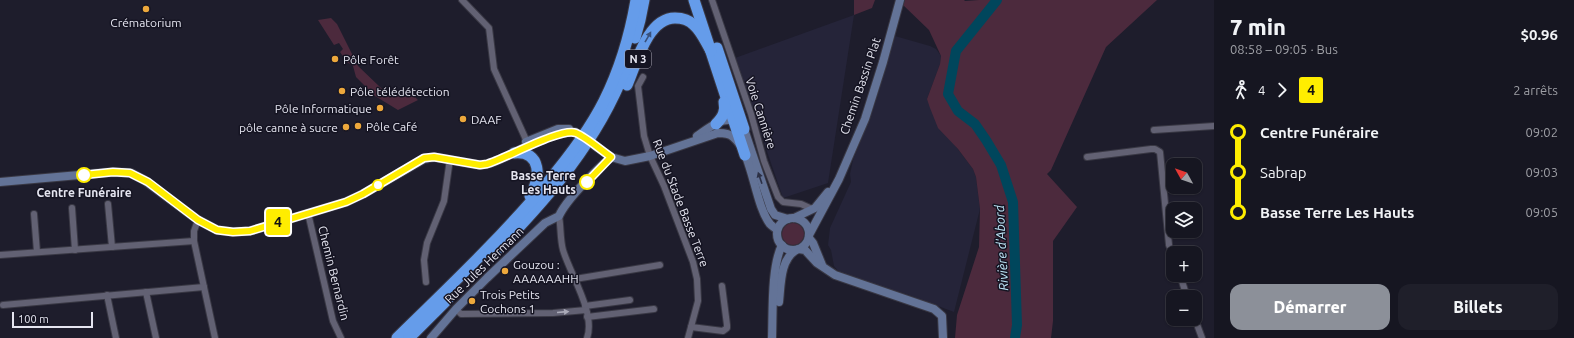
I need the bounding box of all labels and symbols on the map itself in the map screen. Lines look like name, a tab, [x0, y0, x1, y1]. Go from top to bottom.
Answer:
marker: Crématorium	[141, 4, 151, 14]
place label: Crématorium	[110, 16, 182, 29]
one-way arrow	[645, 31, 651, 43]
street label: Chemin Bassin Plat	[837, 36, 883, 136]
road number: N 3	[625, 50, 651, 68]
place label: Pôle Forêt	[343, 53, 399, 66]
marker: Pôle Forêt	[330, 54, 340, 64]
street label: Voie Cannière	[743, 76, 779, 150]
place label: Pôle télédétection	[350, 85, 450, 98]
marker: Pôle télédétection	[337, 86, 347, 96]
place label: Pôle Informatique	[275, 102, 372, 115]
marker: Pôle Informatique	[375, 103, 385, 113]
place label: DAAF	[471, 113, 502, 126]
marker: DAAF	[458, 114, 468, 124]
place label: Pôle Café	[366, 120, 417, 133]
place label: pôle canne à sucre	[239, 121, 338, 134]
marker: Pôle Café	[353, 121, 363, 131]
marker: pôle canne à sucre	[341, 122, 351, 132]
street label: Rue du Stade Basse Terre	[651, 137, 711, 269]
north arrow	[1166, 158, 1202, 194]
marker: Centre Funéraire	[76, 167, 92, 183]
place label: Basse Terre Les Hauts	[510, 169, 576, 196]
one-way arrow	[757, 172, 763, 184]
marker: Basse Terre Les Hauts	[579, 174, 595, 190]
unlabelled marker	[372, 179, 384, 191]
place label: Centre Funéraire	[36, 186, 132, 199]
water label: Rivière d'Abord	[992, 204, 1010, 291]
line badge: 4	[265, 209, 291, 235]
street label: Chemin Bernardin	[316, 224, 352, 322]
street label: Rue Jules Hermann	[442, 224, 526, 306]
place label: Gouzou : AAAAAAHH	[513, 258, 579, 285]
marker: Gouzou : AAAAAAHH	[500, 266, 510, 276]
place label: Trois Petits Cochons 1	[480, 288, 540, 315]
marker: Trois Petits Cochons 1	[467, 296, 477, 306]
one-way arrow	[557, 309, 569, 315]
scale bar	[12, 310, 93, 329]

